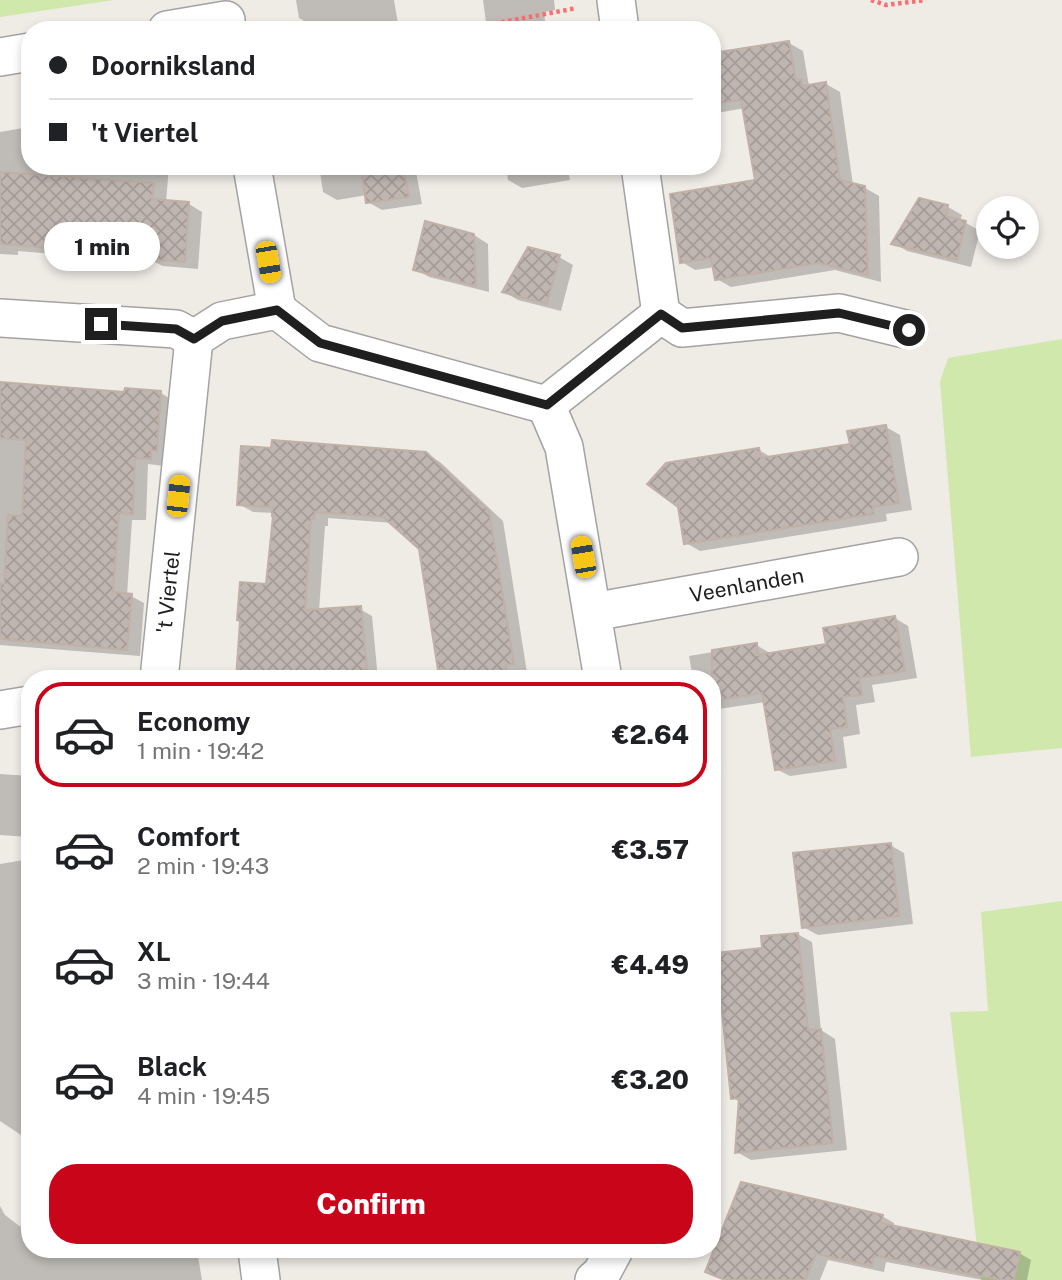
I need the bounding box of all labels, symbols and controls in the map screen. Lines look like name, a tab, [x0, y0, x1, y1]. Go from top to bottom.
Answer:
text: Doorniksland	[91, 50, 255, 81]
text: 't Viertel	[91, 117, 199, 148]
map controls	[976, 196, 1039, 259]
button: locate	[976, 196, 1039, 259]
callout: 1 min	[43, 222, 159, 272]
text: 1 min	[74, 233, 130, 260]
car	[255, 239, 282, 285]
route end	[85, 308, 117, 340]
route start	[893, 314, 925, 346]
car	[166, 474, 191, 518]
car	[570, 534, 597, 580]
street label: 't Viertel	[151, 549, 185, 635]
street label: Veenlanden	[687, 562, 806, 607]
icon: car	[53, 703, 116, 766]
text: Economy	[137, 706, 250, 737]
text: €2.64	[612, 719, 689, 750]
text: 1 min · 19:42	[137, 737, 264, 764]
icon: car	[53, 818, 116, 881]
text: Comfort	[137, 821, 240, 852]
text: €3.57	[612, 834, 689, 865]
text: 2 min · 19:43	[137, 852, 269, 879]
icon: car	[53, 933, 116, 996]
text: XL	[137, 936, 171, 967]
text: €4.49	[612, 949, 689, 980]
text: 3 min · 19:44	[137, 967, 270, 994]
icon: car	[53, 1048, 116, 1111]
text: Black	[137, 1051, 207, 1082]
text: €3.20	[612, 1064, 689, 1095]
text: 4 min · 19:45	[137, 1082, 270, 1109]
button: Confirm	[49, 1164, 693, 1244]

